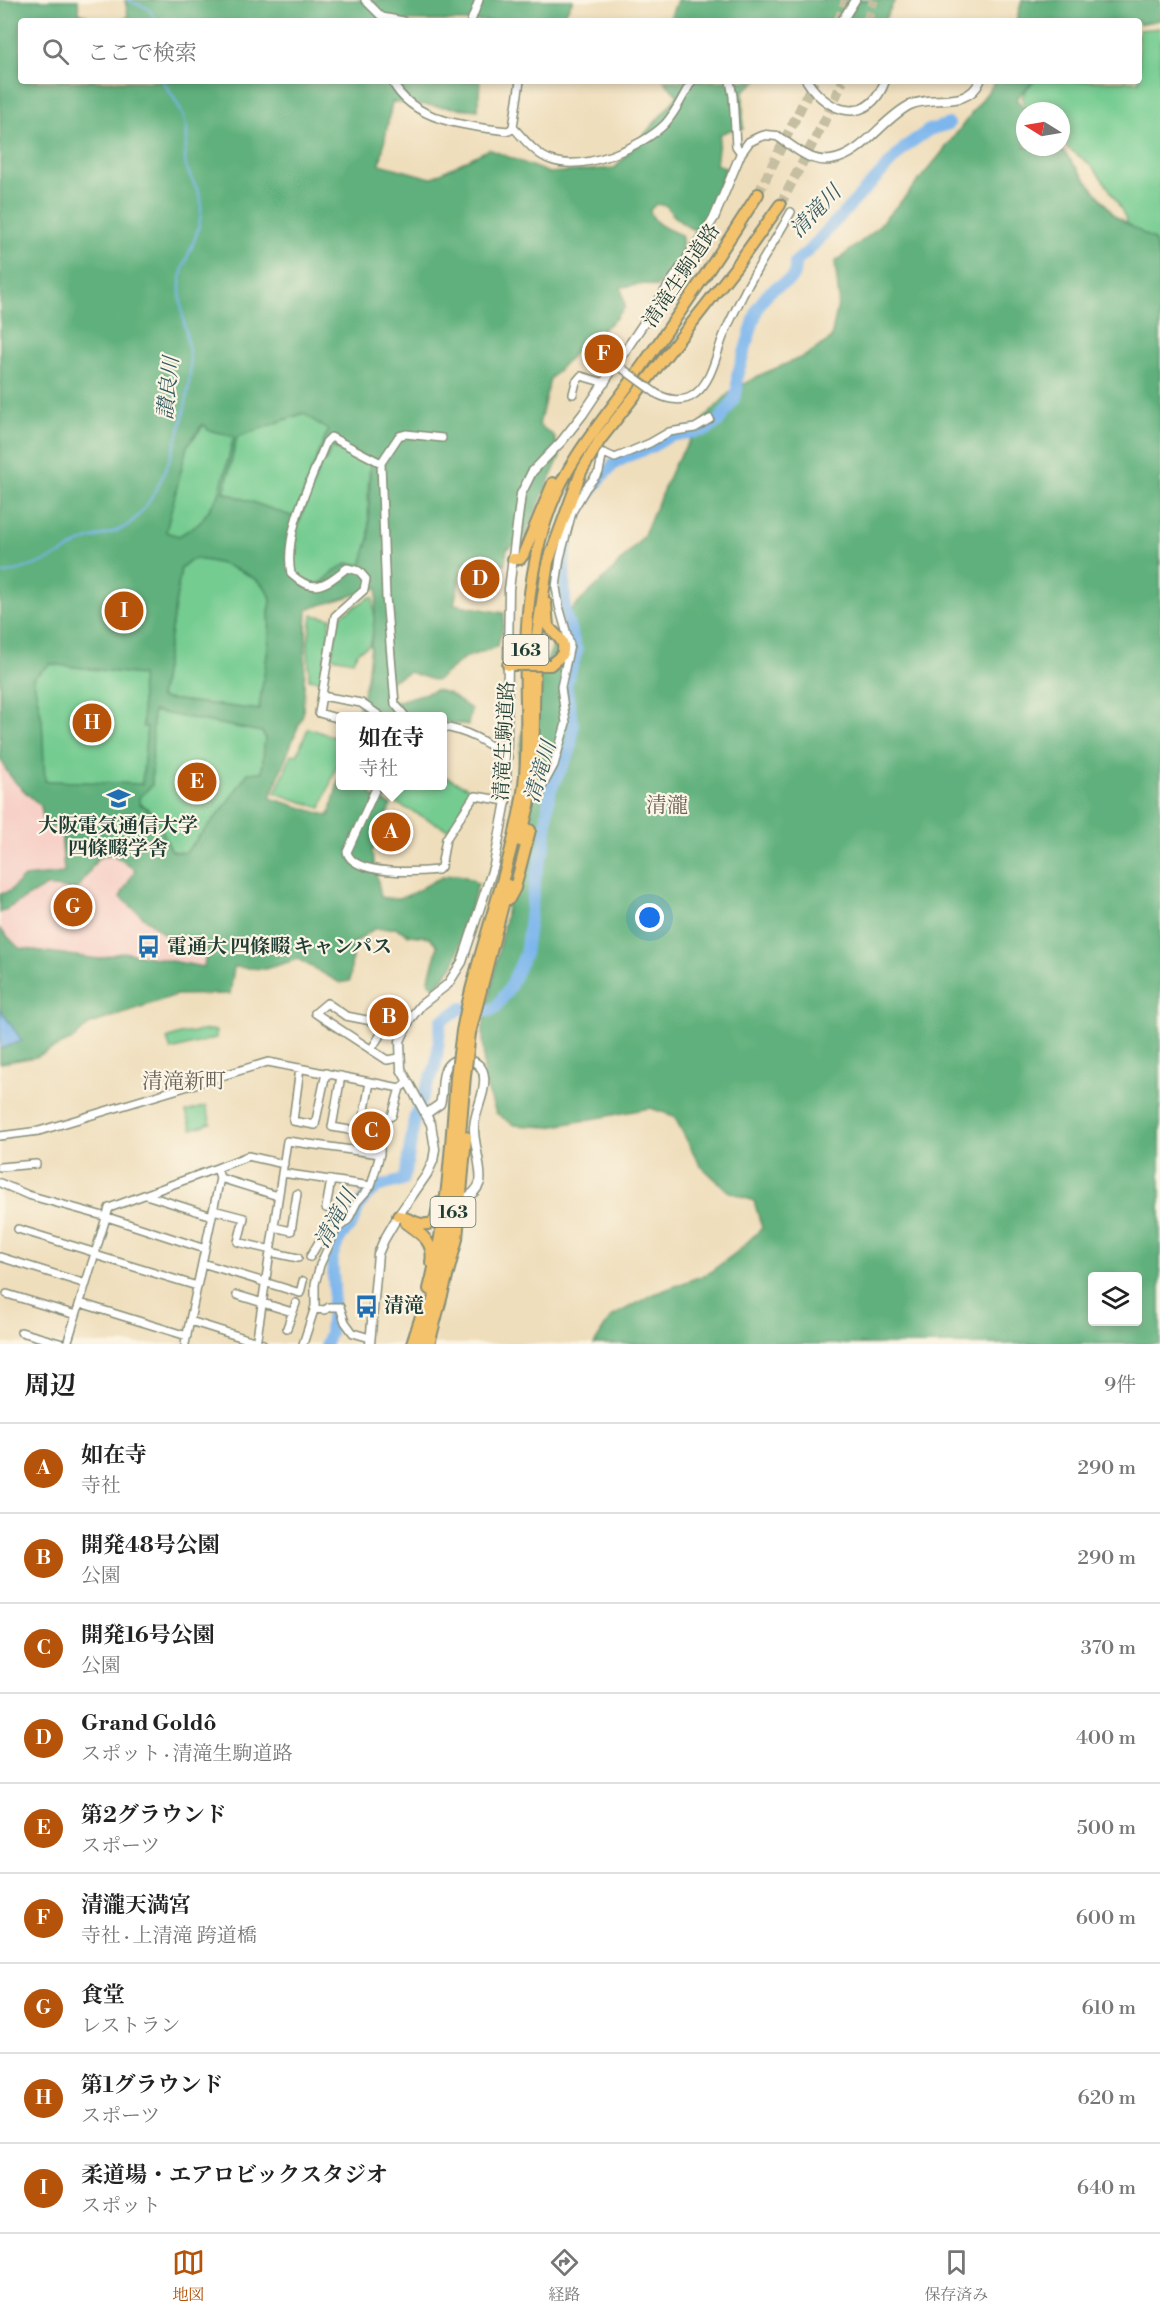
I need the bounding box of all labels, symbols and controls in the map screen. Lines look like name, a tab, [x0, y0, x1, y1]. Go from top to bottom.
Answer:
search box	[18, 18, 1142, 84]
icon: search	[39, 35, 72, 68]
text: ここで検索	[87, 40, 197, 67]
north arrow	[1016, 102, 1070, 156]
water label: 清滝川	[785, 179, 849, 244]
street label: 清滝生駒道路	[638, 219, 726, 333]
pin: F	[584, 332, 624, 376]
water label: 讃良川	[153, 353, 185, 421]
pin: D	[460, 556, 500, 602]
pin: I	[104, 588, 144, 634]
road number: 163	[504, 635, 548, 665]
street label: 清滝生駒道路	[489, 680, 521, 802]
pin: H	[72, 700, 112, 746]
popup	[336, 712, 447, 790]
text: 如在寺	[358, 725, 425, 752]
water label: 清滝川	[519, 736, 563, 806]
text: 寺社	[358, 757, 398, 782]
pin: E	[178, 760, 216, 804]
school or university icon: 大阪電気通信大学 四條畷学舎	[105, 785, 131, 811]
district label: 清瀧	[646, 793, 688, 819]
pin: A	[372, 810, 410, 854]
place label: 大阪電気通信大学 四條畷学舎	[38, 814, 198, 862]
pin: G	[54, 884, 92, 930]
your location	[635, 903, 664, 932]
bus stop icon: 電通大 四條畷 キャンパス	[136, 934, 162, 960]
place label: 電通大 四條畷 キャンパス	[167, 935, 392, 960]
pin: B	[370, 994, 408, 1040]
district label: 清滝新町	[142, 1069, 226, 1095]
pin: C	[352, 1108, 391, 1154]
water label: 清滝川	[309, 1183, 364, 1253]
road number: 163	[430, 1197, 476, 1227]
map controls	[1088, 1272, 1142, 1326]
button: layers	[1088, 1272, 1142, 1326]
bus stop icon: 清滝	[353, 1293, 379, 1319]
place label: 清滝	[384, 1294, 424, 1319]
text: 周辺	[24, 1370, 76, 1402]
text: 9件	[1104, 1373, 1136, 1398]
text: 如在寺	[81, 1442, 147, 1469]
text: A	[36, 1456, 51, 1481]
text: 290 m	[1078, 1456, 1136, 1481]
text: 寺社	[81, 1474, 121, 1499]
text: 開発48号公園	[81, 1532, 220, 1559]
text: B	[36, 1546, 51, 1571]
text: 290 m	[1078, 1546, 1136, 1571]
text: 公園	[81, 1564, 121, 1589]
text: 開発16号公園	[81, 1622, 215, 1649]
text: C	[36, 1636, 51, 1661]
text: 370 m	[1081, 1636, 1136, 1661]
text: 公園	[81, 1654, 121, 1679]
text: Grand Goldô	[81, 1710, 217, 1737]
text: D	[36, 1726, 51, 1751]
text: 400 m	[1076, 1726, 1136, 1751]
text: スポット · 清滝生駒道路	[81, 1742, 293, 1767]
text: 第2グラウンド	[81, 1802, 227, 1829]
text: E	[37, 1816, 50, 1841]
text: 500 m	[1077, 1816, 1136, 1841]
text: スポーツ	[81, 1834, 160, 1859]
text: 清瀧天満宮	[81, 1892, 191, 1919]
text: F	[36, 1906, 51, 1931]
text: 600 m	[1076, 1906, 1136, 1931]
text: 寺社 · 上清滝 跨道橋	[81, 1924, 257, 1949]
text: 食堂	[81, 1982, 125, 2009]
text: G	[36, 1996, 51, 2021]
text: 610 m	[1082, 1996, 1136, 2021]
text: レストラン	[81, 2014, 180, 2039]
text: 第1グラウンド	[81, 2072, 224, 2099]
text: H	[35, 2086, 52, 2111]
text: 620 m	[1078, 2086, 1136, 2111]
text: スポーツ	[81, 2104, 160, 2129]
text: 柔道場・エアロビックスタジオ	[81, 2162, 388, 2189]
text: I	[40, 2176, 47, 2201]
text: 640 m	[1077, 2176, 1136, 2201]
text: スポット	[81, 2194, 161, 2219]
tab: 地図	[172, 2246, 205, 2305]
tab: 経路	[548, 2246, 581, 2305]
tab: 保存済み	[924, 2246, 988, 2305]

